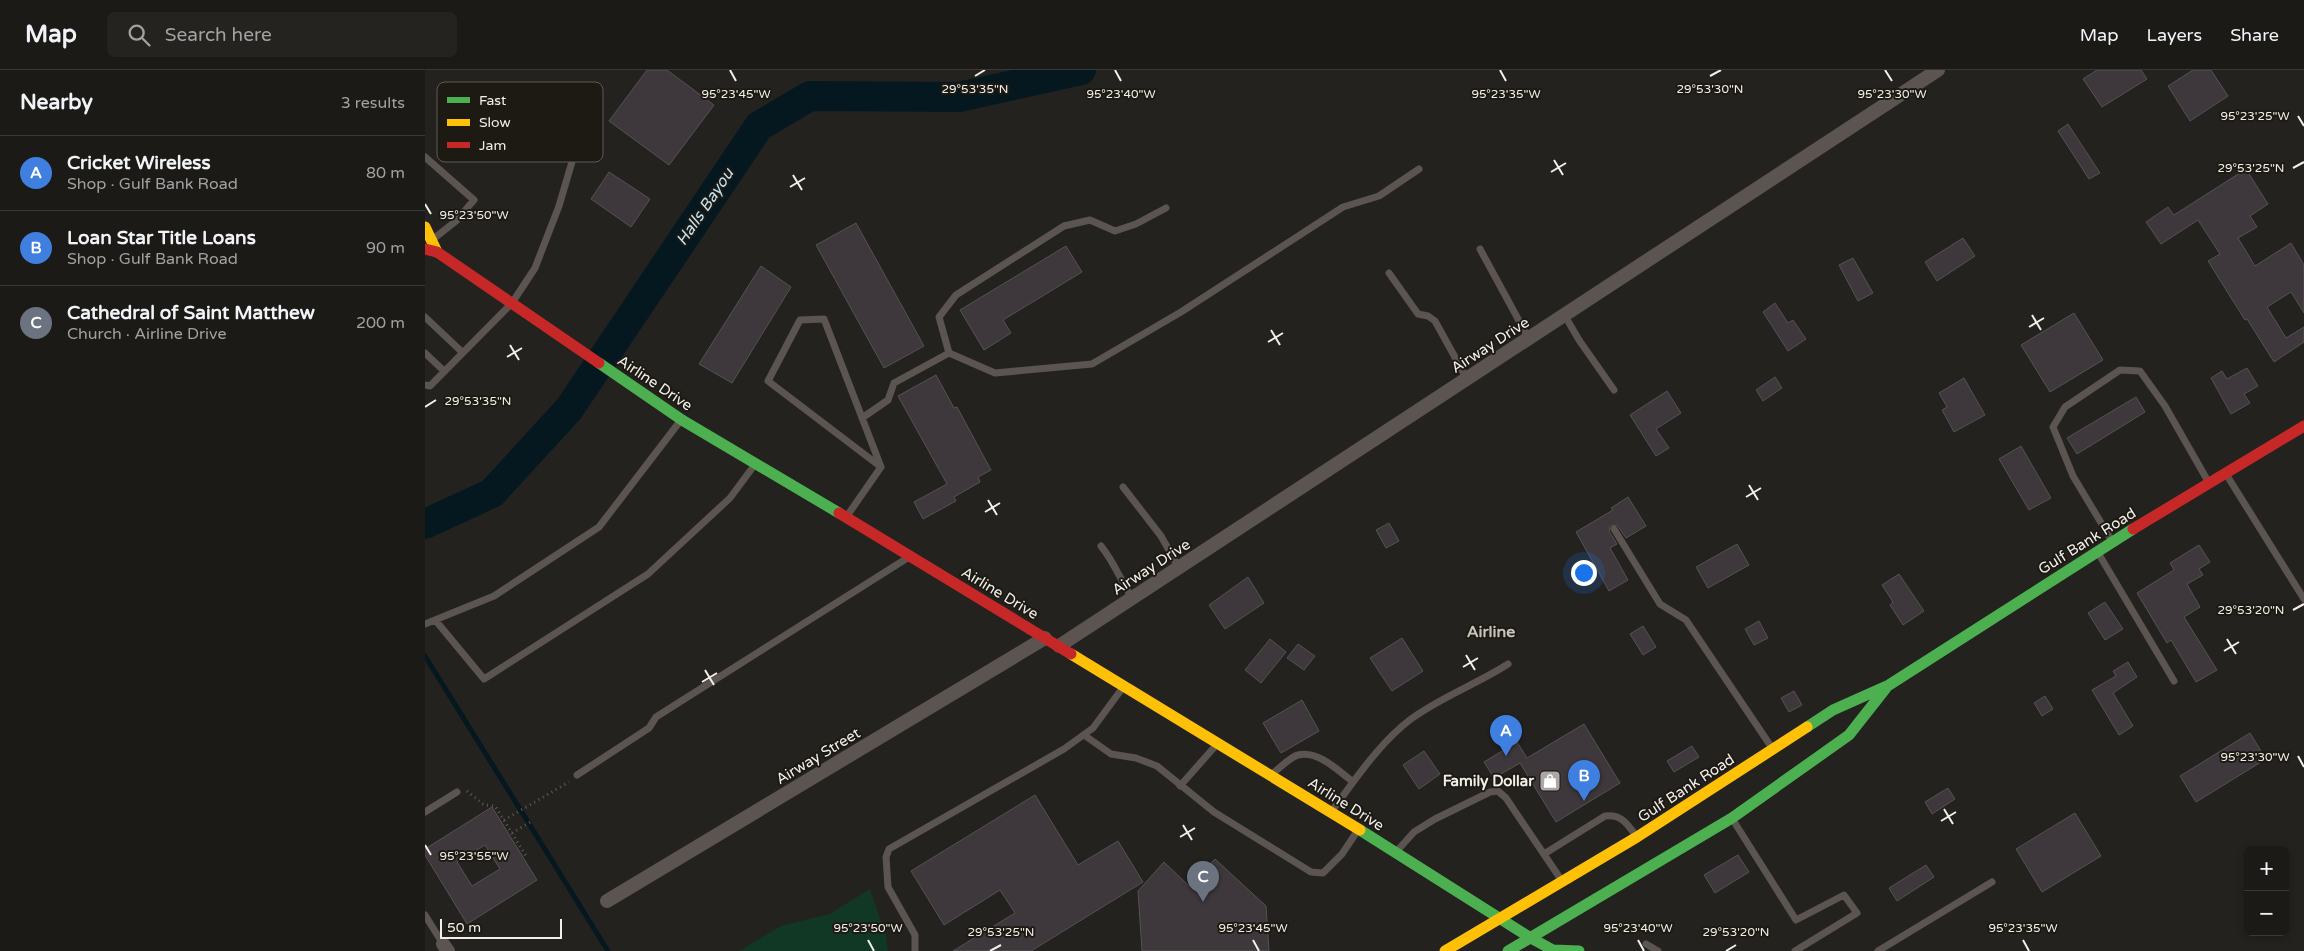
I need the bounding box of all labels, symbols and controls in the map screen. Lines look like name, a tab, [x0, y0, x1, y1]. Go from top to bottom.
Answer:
search box	[107, 12, 457, 57]
text: Map	[25, 20, 77, 49]
icon: search	[125, 21, 153, 49]
text: Search here	[165, 24, 272, 46]
text: Map	[2080, 24, 2119, 46]
text: Layers	[2147, 24, 2202, 46]
text: Share	[2230, 24, 2279, 46]
legend	[437, 82, 603, 162]
text: 29°53'35"N	[942, 82, 1009, 96]
text: 29°53'30"N	[1677, 82, 1744, 96]
text: 95°23'45"W	[701, 87, 771, 101]
text: 95°23'40"W	[1086, 87, 1156, 101]
text: 95°23'35"W	[1471, 87, 1541, 101]
text: 95°23'30"W	[1857, 87, 1927, 101]
text: Nearby	[20, 90, 93, 115]
text: Fast	[479, 92, 507, 109]
text: 3 results	[341, 93, 405, 113]
text: 95°23'25"W	[2220, 109, 2290, 123]
text: Slow	[479, 114, 511, 131]
text: Jam	[479, 137, 506, 154]
text: Cricket Wireless	[67, 152, 211, 174]
text: 29°53'25"N	[2218, 161, 2285, 175]
text: A	[30, 163, 42, 183]
text: 80 m	[366, 163, 405, 183]
water label: Halls Bayou	[672, 164, 739, 249]
text: Shop · Gulf Bank Road	[67, 174, 238, 194]
text: 95°23'50"W	[439, 208, 509, 222]
text: Loan Star Title Loans	[67, 227, 256, 249]
text: B	[30, 238, 42, 258]
text: 90 m	[366, 238, 405, 258]
text: Shop · Gulf Bank Road	[67, 249, 238, 269]
text: Cathedral of Saint Matthew	[67, 302, 315, 324]
text: C	[30, 313, 42, 333]
text: 200 m	[356, 313, 405, 333]
street label: Airway Drive	[1448, 313, 1532, 377]
text: Church · Airline Drive	[67, 324, 226, 344]
street label: Airline Drive	[614, 351, 696, 415]
text: 29°53'35"N	[445, 394, 512, 408]
street label: Gulf Bank Road	[2035, 504, 2139, 578]
street label: Airway Drive	[1109, 535, 1193, 599]
your location	[1571, 560, 1597, 586]
street label: Airline Drive	[958, 563, 1042, 623]
text: 29°53'20"N	[2218, 603, 2285, 617]
district label: Airline	[1467, 622, 1515, 642]
pin: A	[1490, 715, 1522, 756]
street label: Airway Street	[772, 724, 864, 788]
street label: Gulf Bank Road	[1634, 750, 1738, 826]
text: 95°23'30"W	[2220, 750, 2290, 764]
pin: B	[1568, 760, 1600, 801]
shop icon: Family Dollar	[1538, 769, 1562, 793]
place label: Family Dollar	[1443, 772, 1534, 791]
street label: Airline Drive	[1305, 773, 1387, 835]
map controls	[2244, 846, 2289, 936]
button: +	[2244, 846, 2289, 891]
text: 95°23'55"W	[439, 849, 509, 863]
pin: C	[1187, 861, 1219, 902]
button: −	[2244, 891, 2289, 936]
scale bar	[440, 916, 563, 939]
text: 50 m	[447, 919, 481, 936]
text: 95°23'50"W	[833, 921, 903, 935]
text: 95°23'45"W	[1218, 921, 1288, 935]
text: 95°23'40"W	[1603, 921, 1673, 935]
text: 95°23'35"W	[1988, 921, 2058, 935]
text: 29°53'25"N	[968, 925, 1035, 939]
text: 29°53'20"N	[1703, 925, 1770, 939]

